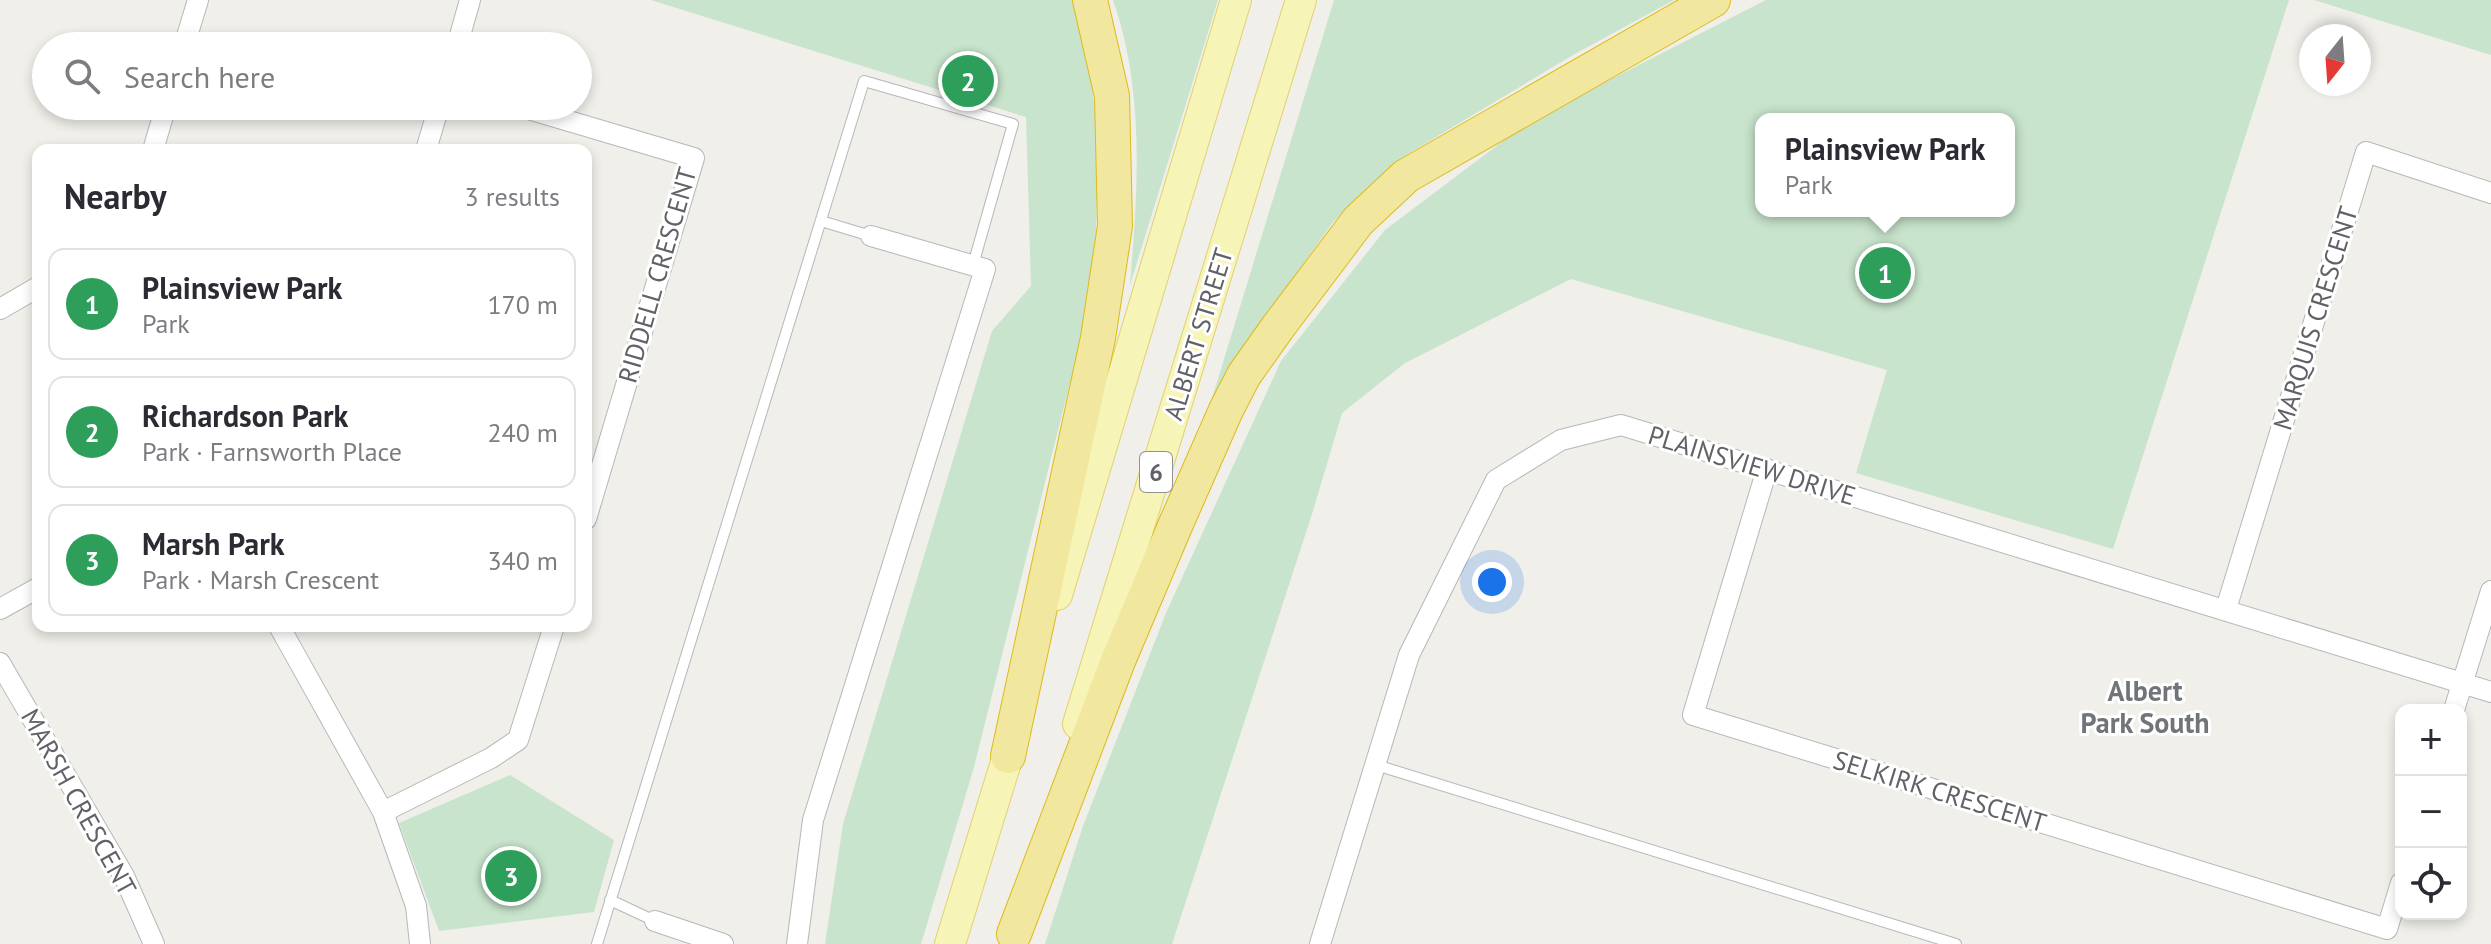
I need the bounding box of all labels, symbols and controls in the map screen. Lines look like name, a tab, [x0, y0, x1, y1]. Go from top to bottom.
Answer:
north arrow	[2299, 24, 2371, 96]
search box	[32, 32, 592, 120]
pin: 2	[942, 51, 994, 111]
icon: search	[60, 54, 104, 98]
text: Search here	[124, 57, 275, 96]
popup	[1755, 113, 2015, 217]
text: Plainsview Park	[1785, 129, 1985, 168]
street label: RIDDELL CRESCENT	[610, 164, 704, 386]
text: Park	[1785, 168, 1833, 201]
text: Nearby	[64, 174, 166, 218]
text: 3 results	[465, 180, 560, 213]
street label: MARQUIS CRESCENT	[2265, 202, 2365, 434]
pin: 1	[1859, 243, 1911, 303]
street label: ALBERT STREET	[1156, 244, 1240, 424]
text: Plainsview Park	[142, 268, 342, 307]
text: 1	[85, 288, 99, 321]
text: 170 m	[487, 288, 558, 321]
text: Park	[142, 307, 190, 340]
text: Richardson Park	[142, 396, 348, 435]
text: 2	[85, 416, 99, 449]
text: 240 m	[487, 416, 558, 449]
street label: PLAINSVIEW DRIVE	[1644, 418, 1860, 512]
text: Park · Farnsworth Place	[142, 435, 402, 468]
road number: 6	[1140, 452, 1172, 492]
text: Marsh Park	[142, 524, 284, 563]
text: 3	[85, 544, 99, 577]
text: 340 m	[487, 544, 558, 577]
your location	[1472, 562, 1512, 602]
text: Park · Marsh Crescent	[142, 563, 379, 596]
district label: Albert Park South	[2081, 672, 2209, 741]
street label: MARSH CRESCENT	[14, 703, 144, 901]
map controls	[2395, 704, 2467, 920]
button: +	[2395, 704, 2467, 776]
street label: SELKIRK CRESCENT	[1830, 743, 2050, 839]
button: −	[2395, 776, 2467, 848]
pin: 3	[485, 846, 537, 906]
button: locate	[2395, 848, 2467, 920]

